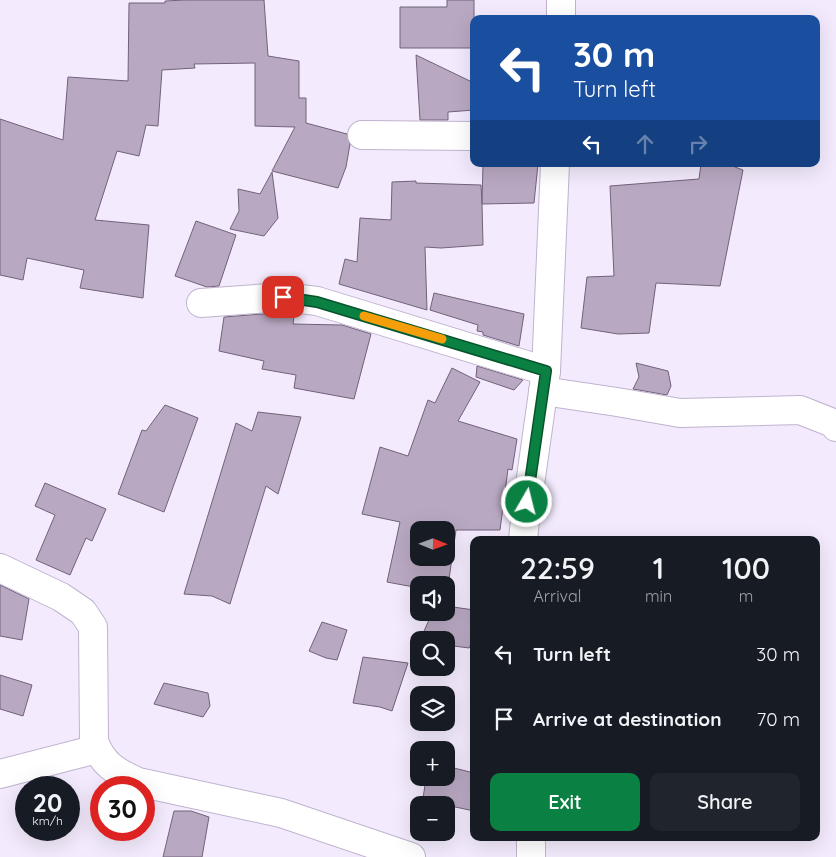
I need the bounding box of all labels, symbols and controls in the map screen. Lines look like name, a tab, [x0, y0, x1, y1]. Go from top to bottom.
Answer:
text: 30 m	[573, 32, 655, 76]
icon: left	[490, 35, 555, 100]
text: Turn left	[573, 75, 656, 103]
icon: left	[578, 130, 606, 158]
icon: ahead	[631, 130, 659, 158]
icon: right	[684, 130, 712, 158]
pin	[262, 276, 304, 318]
icon: arrive	[269, 283, 297, 311]
position arrow	[500, 475, 552, 527]
north arrow	[410, 521, 455, 566]
map controls	[410, 521, 455, 841]
text: 22:59	[520, 549, 595, 587]
text: 1	[653, 549, 664, 587]
text: 100	[722, 549, 770, 587]
button: sound	[410, 576, 455, 621]
text: Arrival	[534, 586, 581, 606]
text: min	[645, 586, 672, 606]
text: m	[739, 586, 753, 606]
button: search	[410, 631, 455, 676]
icon: left	[490, 640, 518, 668]
text: Turn left	[533, 642, 611, 666]
text: 30 m	[756, 642, 800, 666]
button: layers	[410, 686, 455, 731]
icon: arrive	[490, 705, 518, 733]
text: Arrive at destination	[533, 707, 722, 731]
text: 70 m	[756, 707, 800, 731]
button: +	[410, 741, 455, 786]
button: Exit	[490, 773, 640, 831]
button: Share	[650, 773, 800, 831]
speed limit sign: 30	[90, 776, 155, 841]
text: 20	[33, 787, 62, 818]
button: −	[410, 796, 455, 841]
text: km/h	[32, 813, 63, 828]

